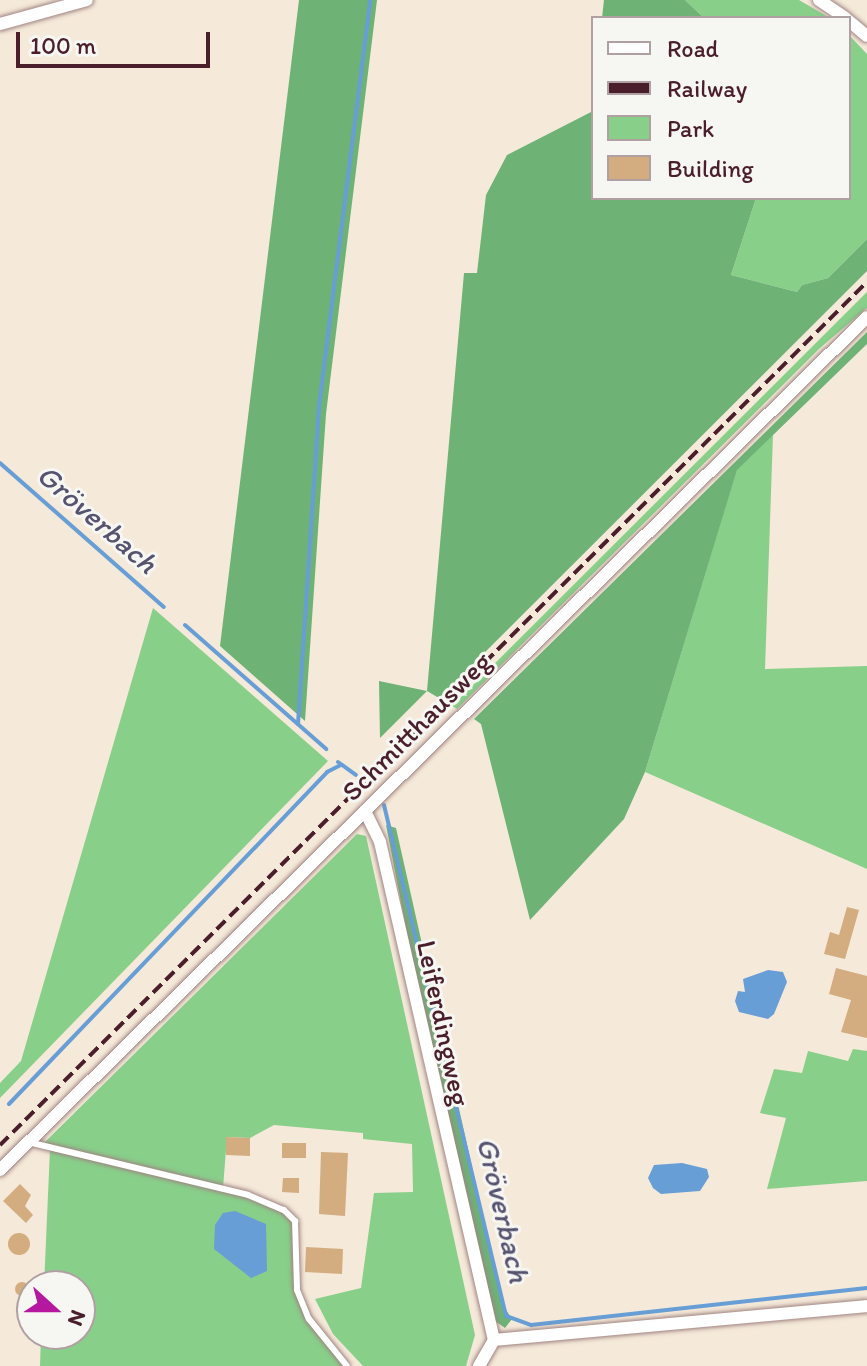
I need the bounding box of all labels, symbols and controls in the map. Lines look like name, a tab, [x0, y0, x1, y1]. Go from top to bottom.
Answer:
scale bar	[20, 16, 214, 66]
legend	[591, 16, 851, 200]
text: 100 m	[30, 31, 96, 60]
text: Road	[667, 34, 719, 63]
text: Railway	[667, 74, 747, 103]
text: Park	[667, 114, 714, 143]
text: Building	[667, 154, 754, 183]
water label: Gröverbach	[29, 457, 165, 581]
street label: Schmitthausweg	[334, 644, 498, 808]
street label: Leiferdingweg	[410, 937, 478, 1109]
water label: Gröverbach	[469, 1134, 537, 1286]
north arrow	[16, 1270, 96, 1350]
text: N	[62, 1306, 92, 1330]

